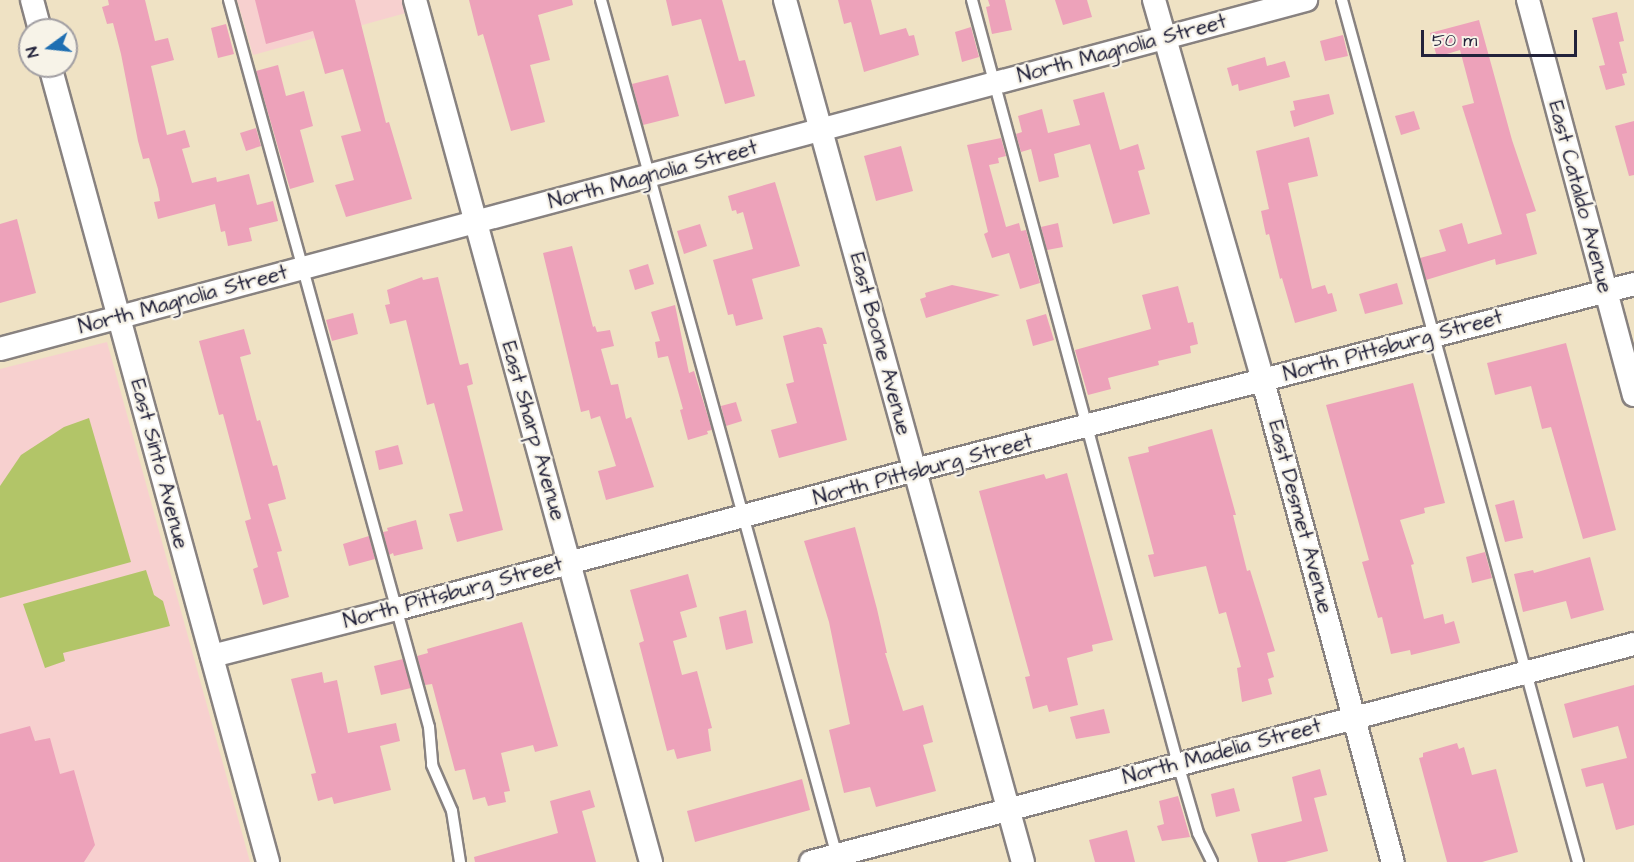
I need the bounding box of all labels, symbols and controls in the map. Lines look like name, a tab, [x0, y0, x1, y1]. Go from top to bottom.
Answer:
street label: North Magnolia Street	[1015, 9, 1229, 89]
north arrow	[18, 18, 78, 78]
scale bar	[1424, 18, 1580, 56]
text: 50 m	[1432, 28, 1477, 53]
text: N	[21, 44, 44, 60]
street label: East Cataldo Avenue	[1542, 98, 1618, 296]
street label: North Magnolia Street	[546, 135, 760, 215]
street label: East Boone Avenue	[844, 250, 916, 438]
street label: North Magnolia Street	[76, 260, 290, 340]
street label: North Pittsburg Street	[1281, 305, 1505, 387]
street label: East Sharp Avenue	[495, 339, 571, 523]
street label: East Sinto Avenue	[124, 376, 194, 552]
street label: East Desmet Avenue	[1262, 418, 1338, 616]
street label: North Pittsburg Street	[811, 429, 1035, 511]
street label: North Pittsburg Street	[341, 552, 565, 634]
street label: North Madelia Street	[1120, 713, 1324, 791]

